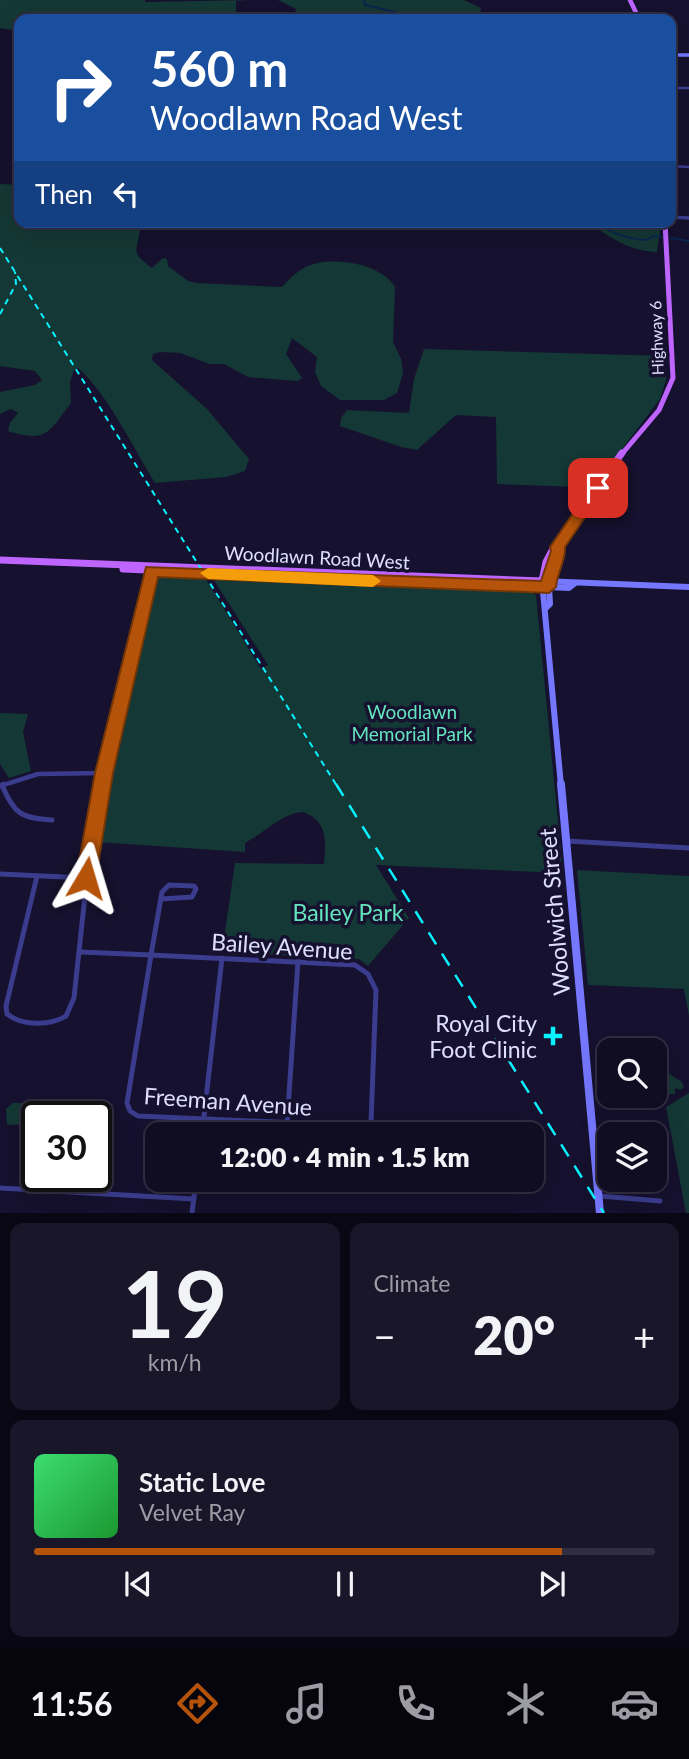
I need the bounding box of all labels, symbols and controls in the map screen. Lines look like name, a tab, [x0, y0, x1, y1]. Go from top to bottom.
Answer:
text: 560 m	[150, 39, 288, 97]
icon: right	[35, 42, 126, 133]
text: Woodlawn Road West	[150, 98, 462, 137]
icon: left	[107, 175, 145, 213]
text: Then	[35, 178, 93, 210]
street label: Highway 6	[645, 300, 667, 376]
pin	[568, 458, 628, 518]
icon: arrive	[579, 469, 617, 507]
street label: Woodlawn Road West	[224, 541, 410, 573]
park label: Woodlawn Memorial Park	[351, 700, 473, 745]
street label: Woolwich Street	[533, 826, 575, 997]
position arrow	[49, 841, 123, 915]
park label: Bailey Park	[292, 898, 404, 926]
street label: Bailey Avenue	[210, 927, 354, 965]
place label: Royal City Foot Clinic	[429, 1009, 537, 1063]
marker: Royal City Foot Clinic	[543, 1026, 563, 1046]
map controls	[597, 1038, 667, 1192]
button: search	[597, 1038, 667, 1108]
street label: Freeman Avenue	[143, 1081, 313, 1121]
speed limit sign: 30	[21, 1101, 112, 1192]
button: layers	[597, 1122, 667, 1192]
text: 12:00 · 4 min · 1.5 km	[219, 1141, 470, 1173]
text: 19	[122, 1248, 228, 1357]
text: Climate	[374, 1269, 450, 1297]
text: 20°	[473, 1304, 555, 1366]
text: −	[374, 1313, 396, 1359]
text: +	[633, 1313, 655, 1359]
text: km/h	[148, 1348, 202, 1376]
text: Static Love	[139, 1466, 266, 1498]
text: Velvet Ray	[139, 1498, 245, 1526]
icon: previous	[119, 1565, 157, 1603]
icon: pause	[326, 1565, 364, 1603]
icon: next	[533, 1565, 571, 1603]
icon: directions	[173, 1679, 222, 1728]
icon: music	[282, 1679, 331, 1728]
icon: phone	[391, 1679, 440, 1728]
icon: climate	[501, 1679, 550, 1728]
icon: car	[610, 1679, 659, 1728]
text: 11:56	[30, 1684, 113, 1723]

